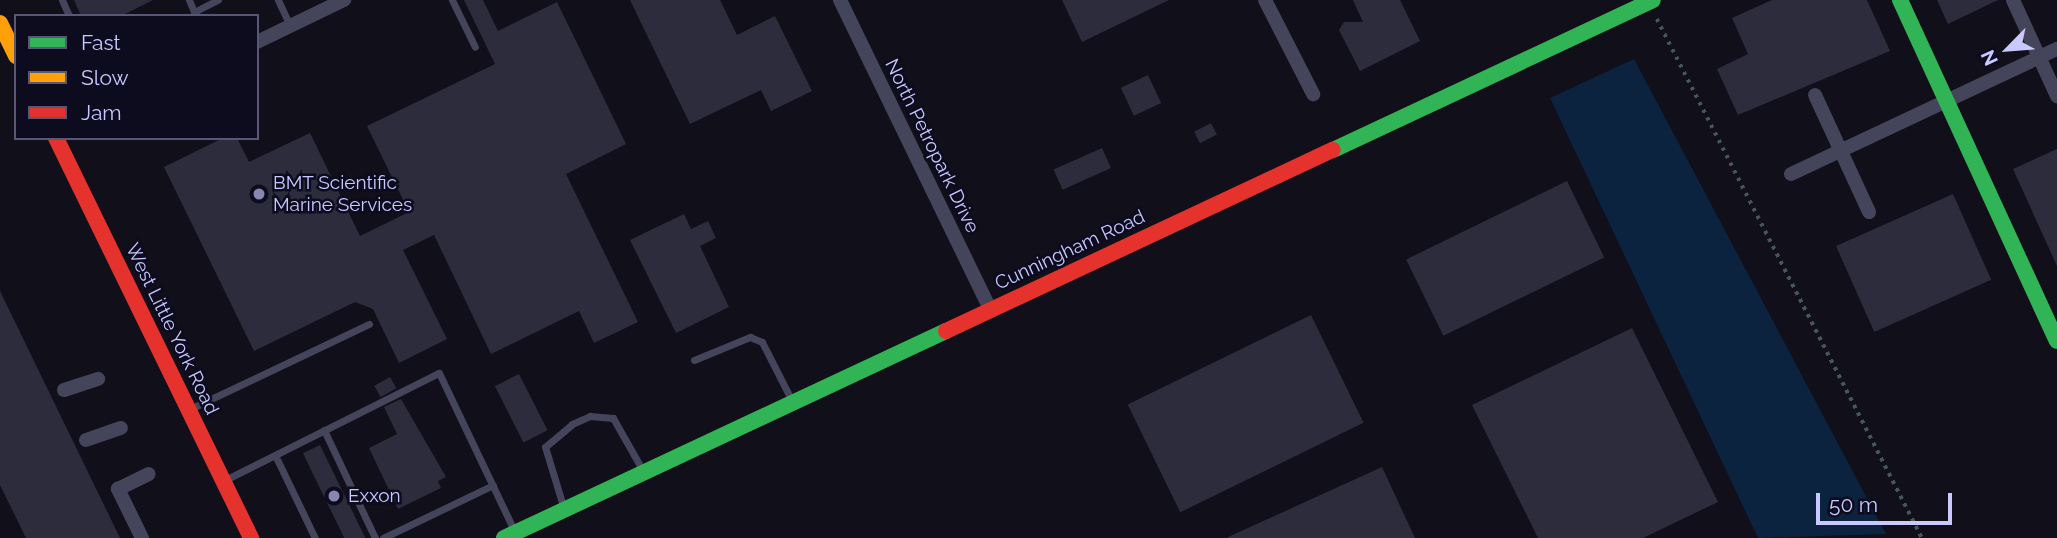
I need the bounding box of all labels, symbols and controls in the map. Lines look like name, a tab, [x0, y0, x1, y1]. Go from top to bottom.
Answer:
legend	[14, 14, 259, 140]
north arrow	[1973, 14, 2043, 84]
text: Fast	[81, 30, 121, 55]
text: N	[1976, 47, 2002, 69]
street label: North Petropark Drive	[880, 55, 984, 237]
text: Slow	[81, 65, 129, 90]
text: Jam	[81, 100, 122, 125]
place label: BMT Scientific Marine Services	[273, 172, 412, 216]
marker: BMT Scientific Marine Services	[251, 186, 267, 202]
street label: Cunningham Road	[991, 205, 1149, 295]
street label: West Little York Road	[120, 239, 224, 419]
scale bar	[1819, 478, 1955, 522]
place label: Exxon	[348, 485, 401, 507]
marker: Exxon	[326, 488, 342, 504]
text: 50 m	[1829, 492, 1878, 517]

